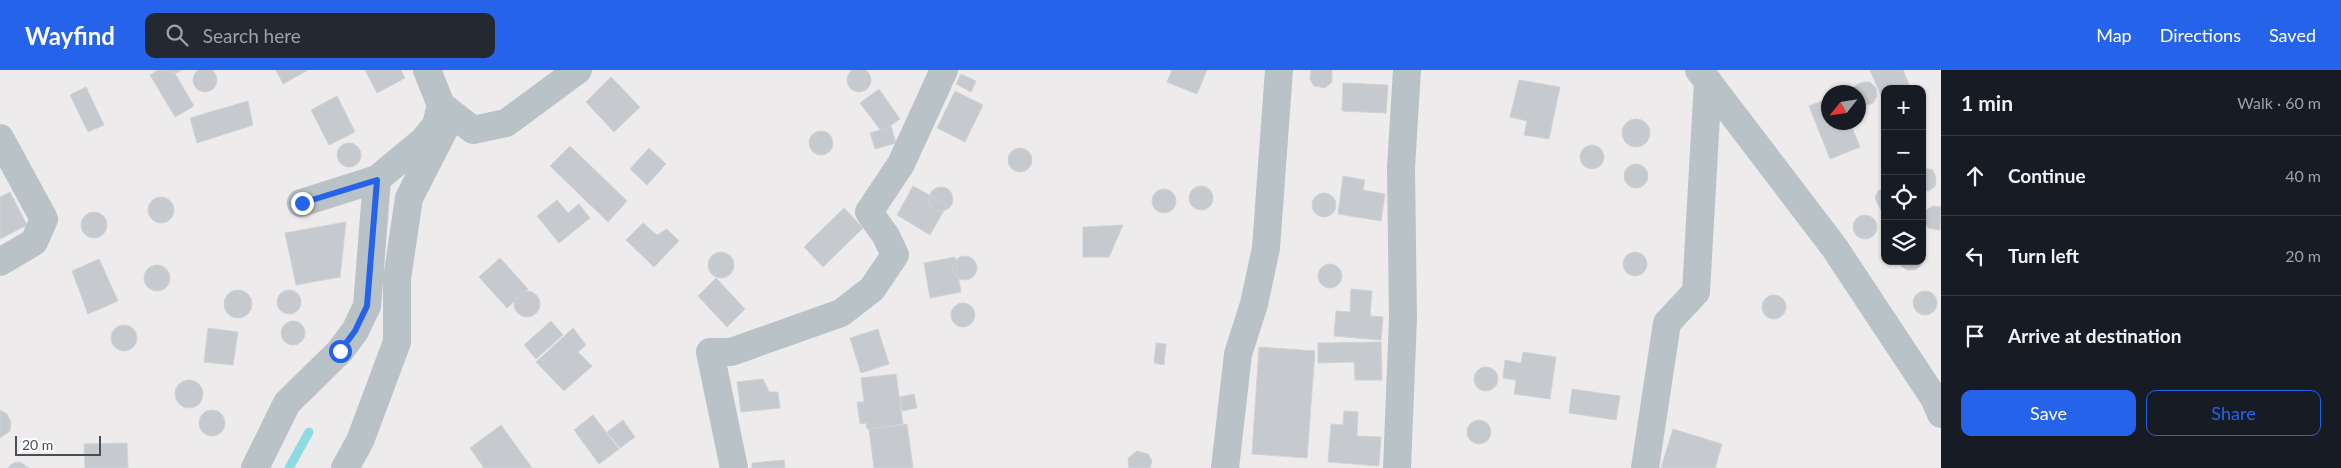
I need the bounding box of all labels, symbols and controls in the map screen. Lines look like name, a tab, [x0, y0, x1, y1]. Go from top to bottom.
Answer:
search box	[145, 13, 495, 58]
text: Wayfind	[25, 21, 115, 50]
icon: search	[163, 21, 191, 49]
text: Search here	[203, 24, 301, 47]
text: Map	[2096, 24, 2132, 46]
text: Directions	[2160, 24, 2241, 46]
text: Saved	[2269, 24, 2316, 46]
north arrow	[1821, 85, 1866, 130]
map controls	[1881, 85, 1926, 265]
button: +	[1881, 85, 1926, 130]
text: 1 min	[1961, 90, 2013, 115]
text: Walk · 60 m	[2237, 93, 2321, 112]
button: −	[1881, 130, 1926, 175]
icon: ahead	[1961, 162, 1989, 190]
text: Continue	[2008, 164, 2086, 187]
text: 40 m	[2285, 166, 2321, 185]
button: locate	[1881, 175, 1926, 220]
route end	[291, 192, 314, 215]
button: layers	[1881, 220, 1926, 265]
icon: left	[1961, 242, 1989, 270]
text: Turn left	[2008, 244, 2079, 267]
text: 20 m	[2285, 246, 2321, 265]
icon: arrive	[1961, 322, 1989, 350]
text: Arrive at destination	[2008, 324, 2181, 347]
route start	[329, 340, 352, 363]
button: Save	[1961, 390, 2136, 436]
button: Share	[2146, 390, 2321, 436]
scale bar	[15, 433, 101, 456]
text: 20 m	[22, 436, 53, 453]

